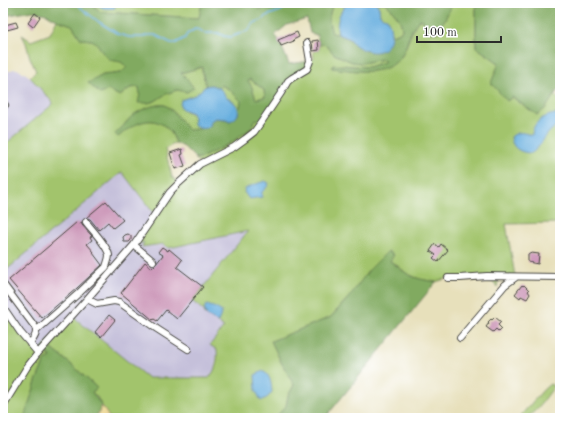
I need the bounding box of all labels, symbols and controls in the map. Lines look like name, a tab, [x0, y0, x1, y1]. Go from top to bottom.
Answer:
scale bar	[417, 18, 501, 44]
text: 100 m	[423, 27, 457, 39]

